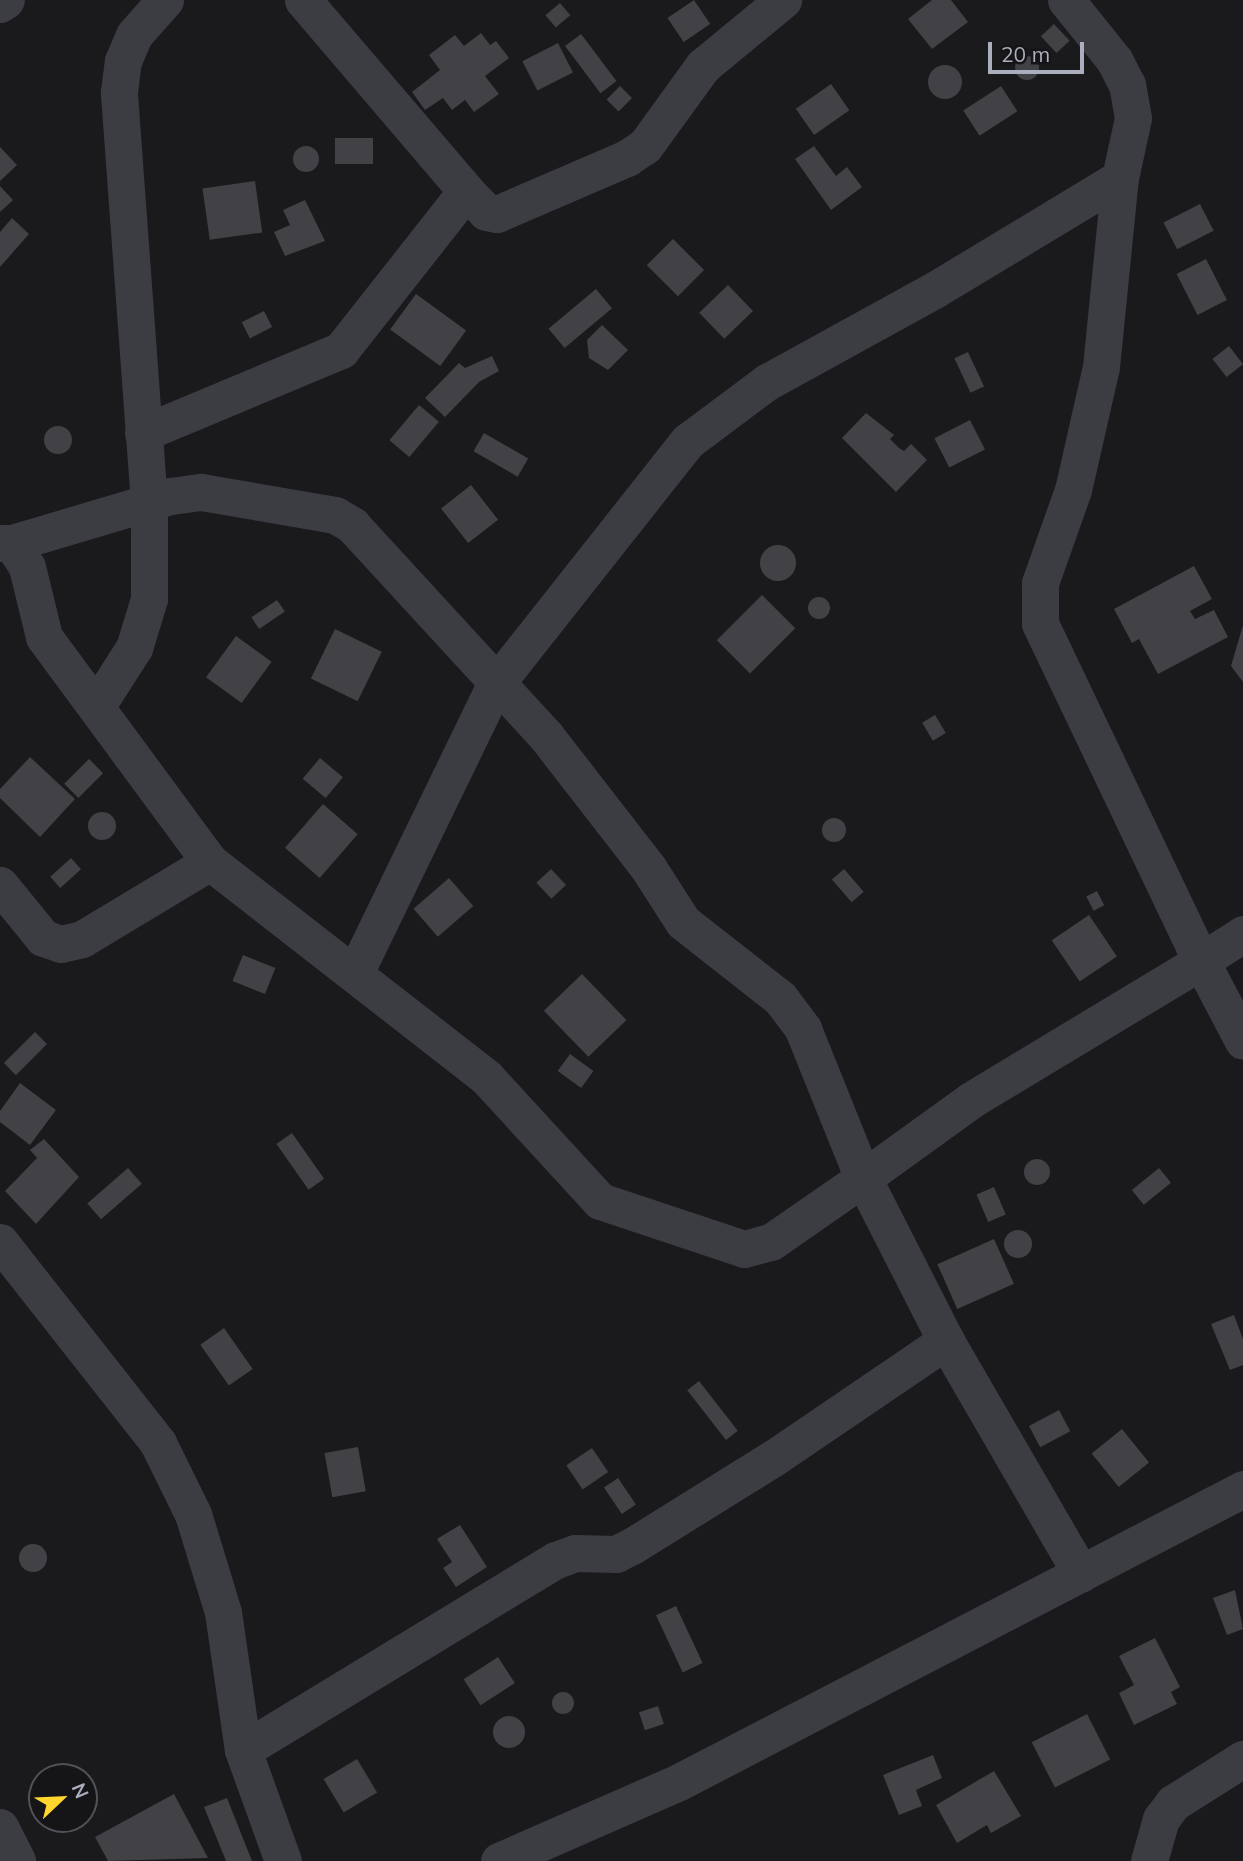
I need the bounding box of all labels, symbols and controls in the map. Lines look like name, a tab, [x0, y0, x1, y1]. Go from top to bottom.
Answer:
scale bar	[991, 28, 1087, 72]
text: 20 m	[1001, 41, 1050, 67]
north arrow	[28, 1763, 98, 1833]
text: N	[67, 1779, 94, 1802]

